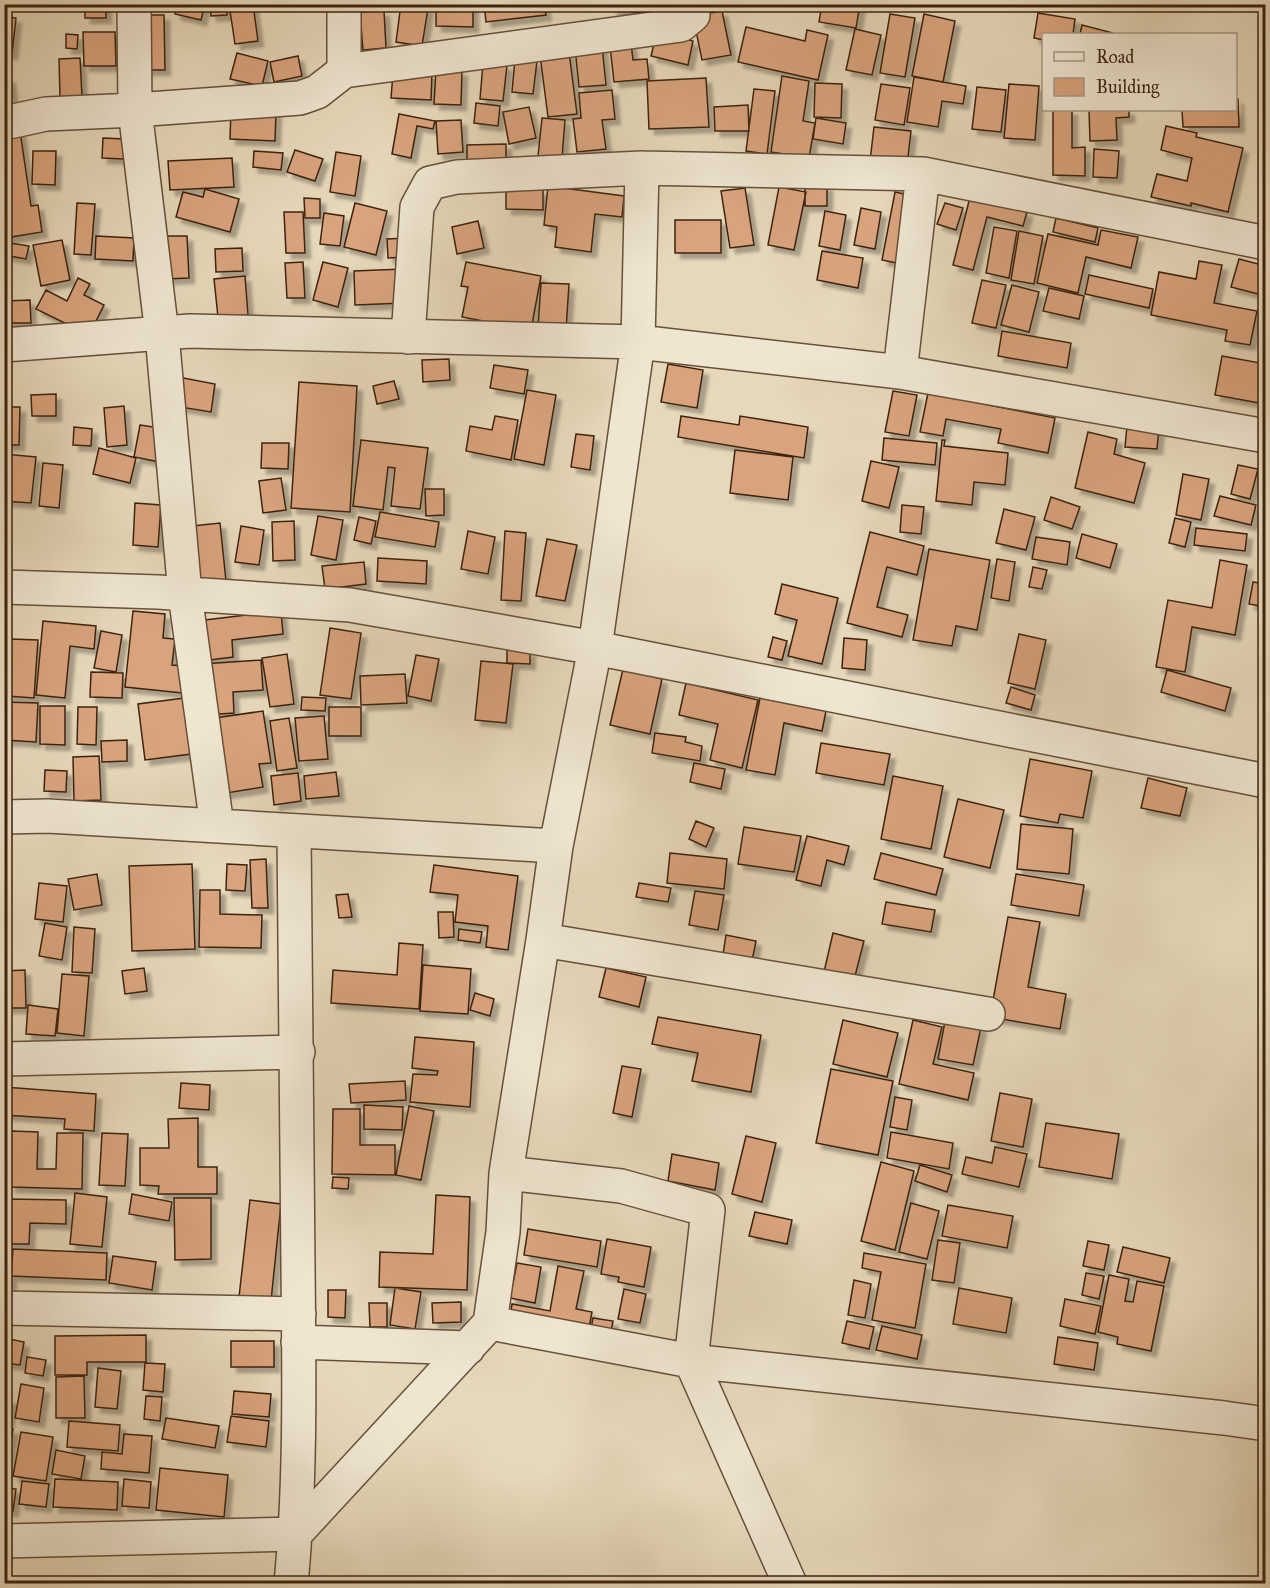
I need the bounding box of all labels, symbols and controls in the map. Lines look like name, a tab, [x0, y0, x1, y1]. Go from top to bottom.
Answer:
legend	[1042, 33, 1237, 111]
text: Road	[1096, 46, 1134, 68]
text: Building	[1096, 76, 1160, 99]

